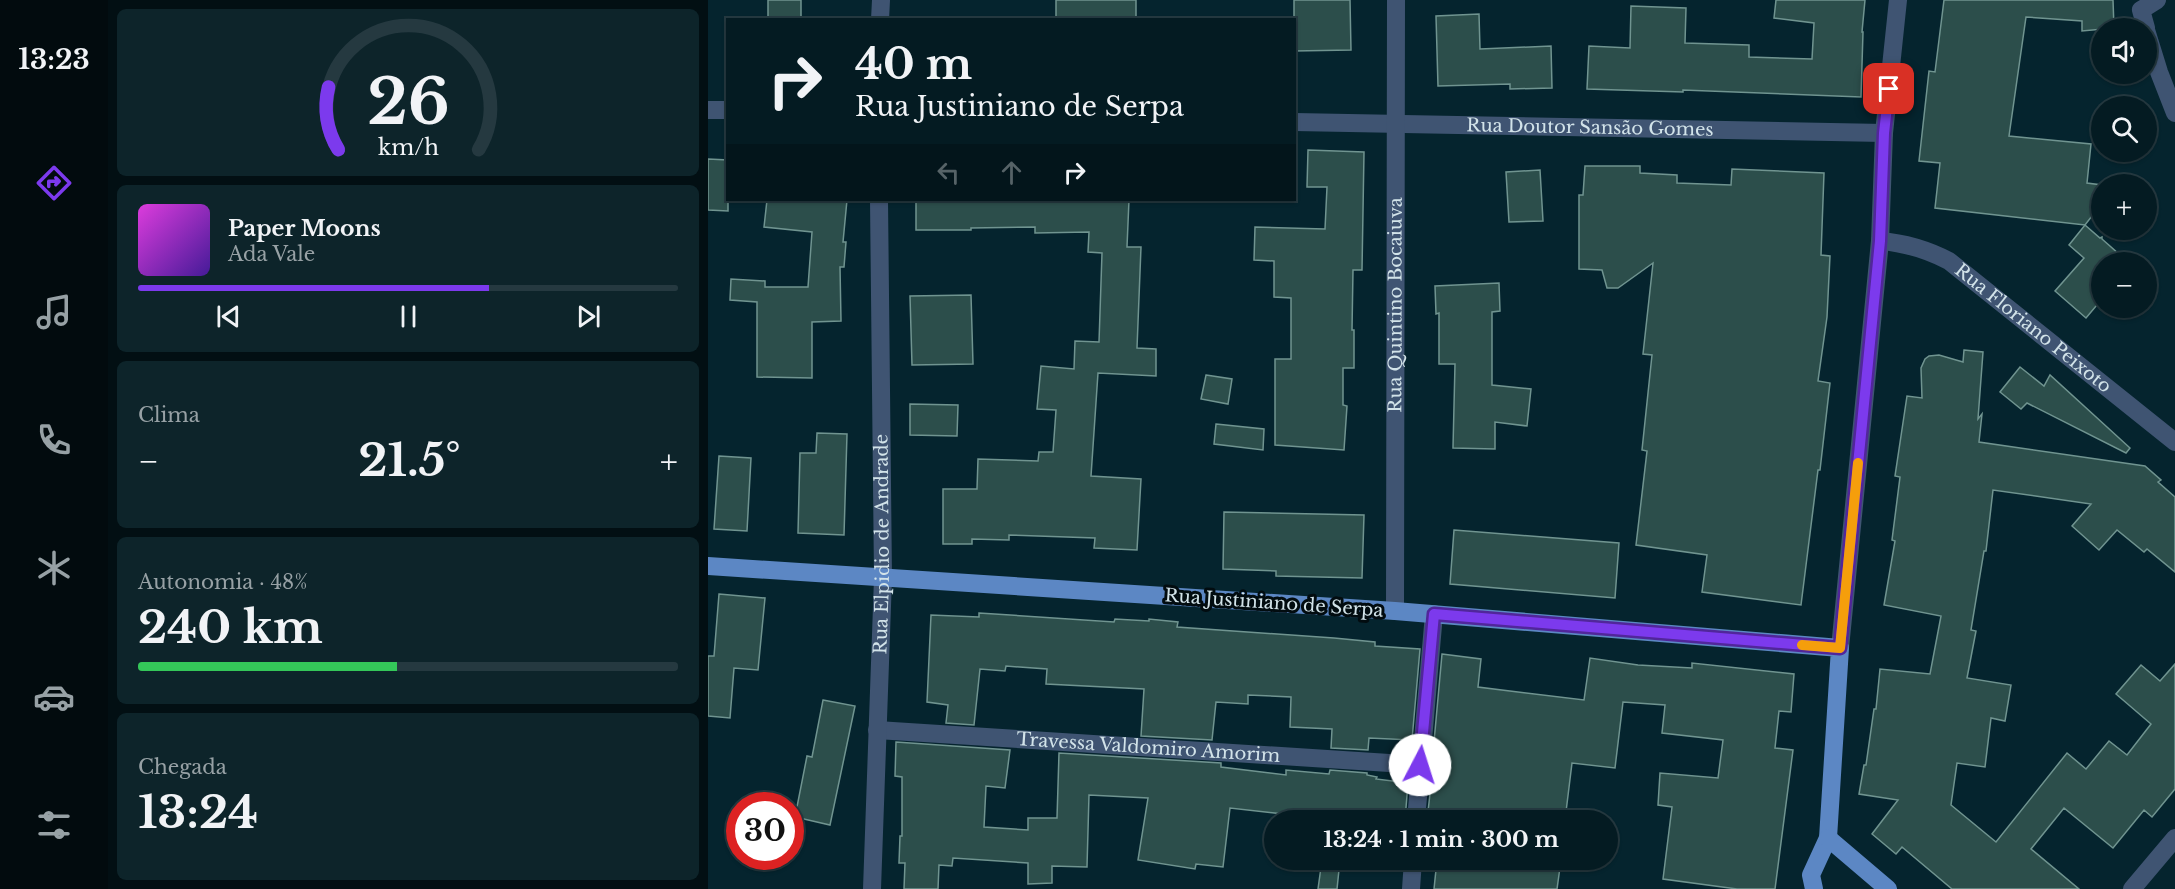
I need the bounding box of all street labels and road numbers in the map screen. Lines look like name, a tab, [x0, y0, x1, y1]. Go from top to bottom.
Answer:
street label: Rua Doutor Sansão Gomes	[1466, 114, 1714, 141]
street label: Rua Quintino Bocaiuva	[1384, 197, 1407, 413]
street label: Rua Floriano Peixoto	[1950, 259, 2116, 398]
street label: Rua Elpidio de Andrade	[869, 434, 894, 655]
street label: Rua Justiniano de Serpa	[1164, 584, 1384, 622]
street label: Travessa Valdomiro Amorim	[1016, 728, 1281, 767]

